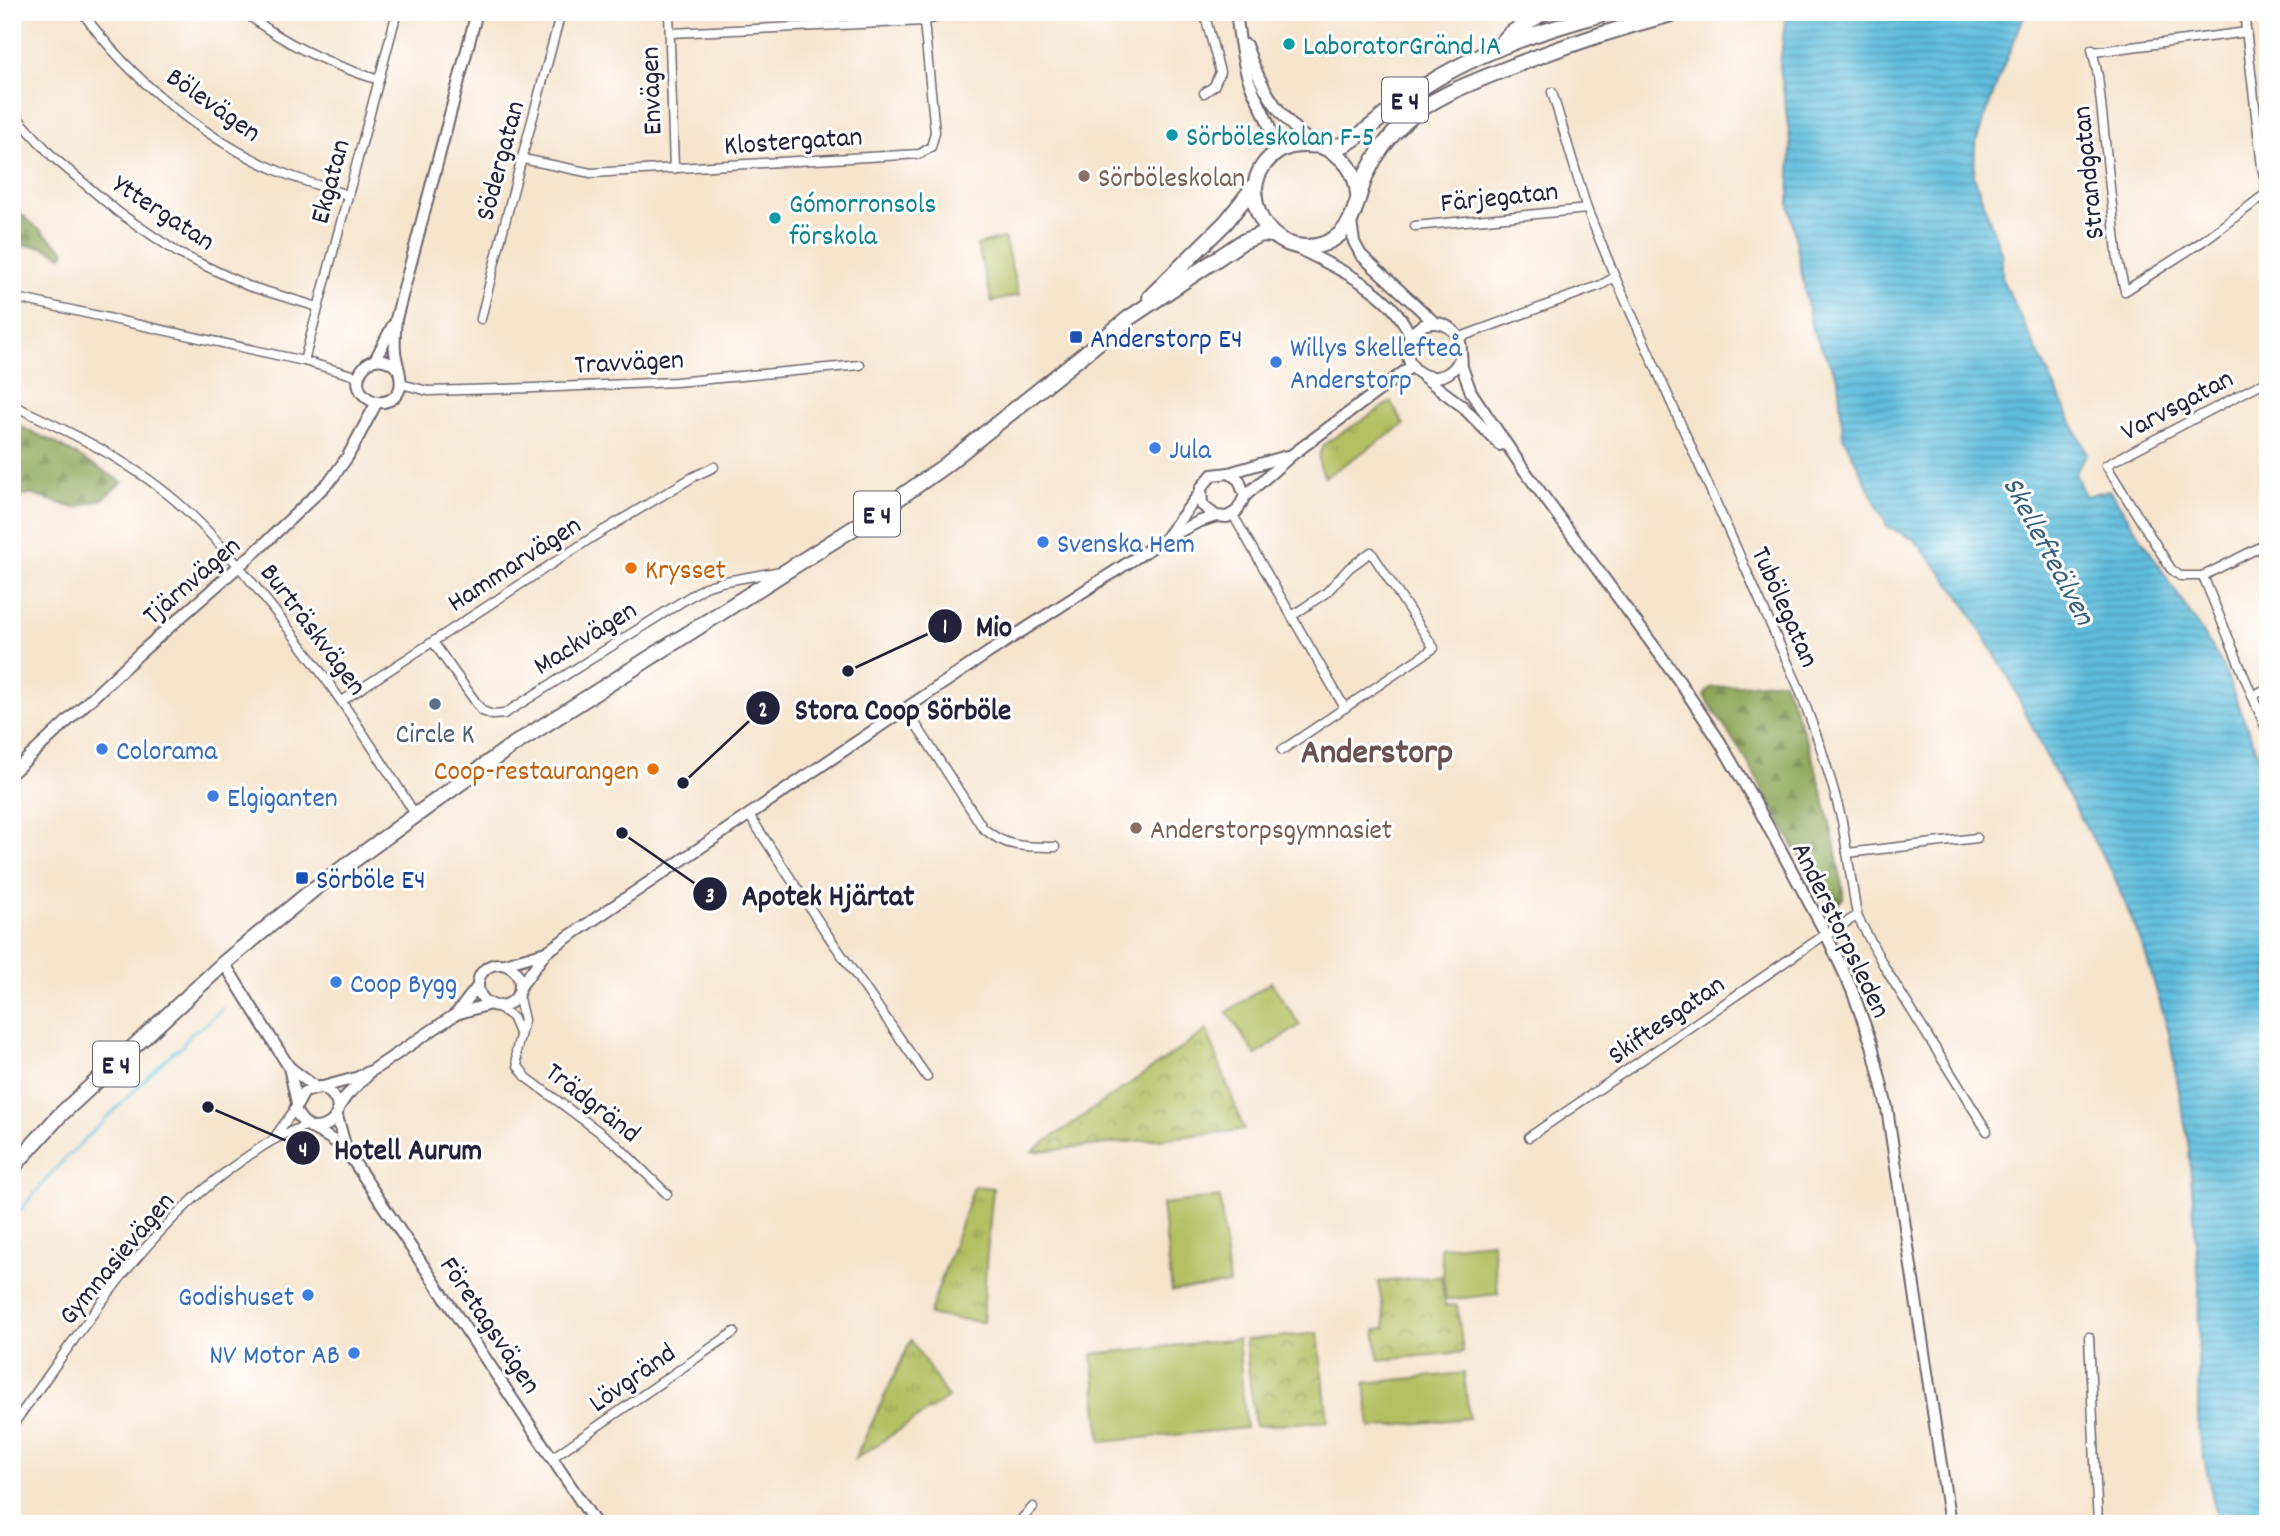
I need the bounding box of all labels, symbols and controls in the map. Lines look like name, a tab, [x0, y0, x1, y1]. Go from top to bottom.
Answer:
place label: LaboratorGränd 1A	[1303, 29, 1501, 69]
marker: LaboratorGränd 1A	[1281, 36, 1297, 52]
street label: Envägen	[632, 46, 676, 136]
street label: Bölevägen	[156, 60, 268, 154]
road number: E 4	[1382, 78, 1428, 122]
street label: Södergatan	[468, 97, 538, 226]
street label: Strandgatan	[2064, 104, 2118, 241]
street label: Klostergatan	[723, 119, 864, 169]
place label: Sörböleskolan F-5	[1186, 120, 1375, 160]
marker: Sörböleskolan F-5	[1164, 127, 1180, 143]
street label: Ekgatan	[302, 136, 363, 229]
place label: Sörböleskolan	[1098, 161, 1245, 201]
street label: Yttergatan	[103, 167, 222, 263]
marker: Sörböleskolan	[1076, 168, 1092, 184]
street label: Färjegatan	[1439, 174, 1560, 226]
place label: Gómorronsols förskola	[789, 187, 936, 259]
marker: Gómorronsols förskola	[767, 210, 783, 226]
place label: Anderstorp E4	[1090, 322, 1243, 362]
marker: Anderstorp E4	[1068, 329, 1084, 345]
place label: Willys Skellefteå Anderstorp	[1290, 331, 1462, 403]
street label: Travvägen	[574, 342, 685, 388]
marker: Willys Skellefteå Anderstorp	[1268, 354, 1284, 370]
street label: Varvsgatan	[2115, 361, 2242, 454]
place label: Jula	[1169, 433, 1212, 473]
marker: Jula	[1147, 440, 1163, 456]
water label: Skellefteälven	[1989, 470, 2104, 635]
road number: E 4	[854, 492, 900, 536]
street label: Hammarvägen	[441, 508, 591, 625]
place label: Svenska Hem	[1057, 527, 1195, 567]
street label: Tjärnvägen	[135, 529, 251, 637]
marker: Svenska Hem	[1035, 534, 1051, 550]
street label: Tubölegatan	[1738, 541, 1827, 675]
place label: Krysset	[645, 553, 726, 593]
street label: Burträskvägen	[248, 556, 374, 706]
marker: Krysset	[623, 560, 639, 576]
street label: Mackvägen	[527, 593, 646, 688]
callout: Mio	[927, 600, 1027, 651]
text: Mio	[976, 609, 1012, 652]
text: 1	[943, 614, 947, 644]
callout: Stora Coop Sörböle	[745, 683, 1025, 734]
text: Stora Coop Sörböle	[795, 692, 1011, 735]
marker: Circle K	[427, 696, 443, 712]
text: 2	[758, 697, 768, 727]
place label: Circle K	[396, 717, 475, 757]
district label: Anderstorp	[1301, 730, 1453, 780]
place label: Colorama	[116, 734, 218, 774]
marker: Colorama	[94, 741, 110, 757]
place label: Coop-restaurangen	[434, 754, 639, 794]
marker: Coop-restaurangen	[645, 761, 661, 777]
place label: Elgiganten	[227, 781, 338, 821]
marker: Elgiganten	[205, 788, 221, 804]
place label: Anderstorpsgymnasiet	[1150, 813, 1392, 853]
marker: Anderstorpsgymnasiet	[1128, 820, 1144, 836]
street label: Anderstorpsleden	[1779, 837, 1898, 1026]
place label: Sörböle E4	[316, 863, 426, 903]
callout: Apotek Hjärtat	[692, 869, 928, 920]
marker: Sörböle E4	[294, 870, 310, 886]
text: Apotek Hjärtat	[742, 878, 914, 921]
text: 3	[705, 883, 715, 913]
place label: Coop Bygg	[350, 967, 457, 1007]
street label: Skiftesgatan	[1601, 967, 1735, 1077]
marker: Coop Bygg	[328, 974, 344, 990]
road number: E 4	[93, 1042, 139, 1086]
street label: Trädgränd	[535, 1055, 647, 1155]
callout: Hotell Aurum	[285, 1123, 496, 1174]
text: Hotell Aurum	[334, 1132, 482, 1175]
text: 4	[299, 1137, 307, 1167]
street label: Gymnasievägen	[51, 1185, 187, 1336]
street label: Företagsvägen	[427, 1250, 549, 1404]
place label: Godishuset	[178, 1280, 294, 1320]
marker: Godishuset	[300, 1287, 316, 1303]
street label: Lövgränd	[582, 1336, 686, 1425]
place label: NV Motor AB	[209, 1338, 340, 1378]
marker: NV Motor AB	[346, 1345, 362, 1361]

